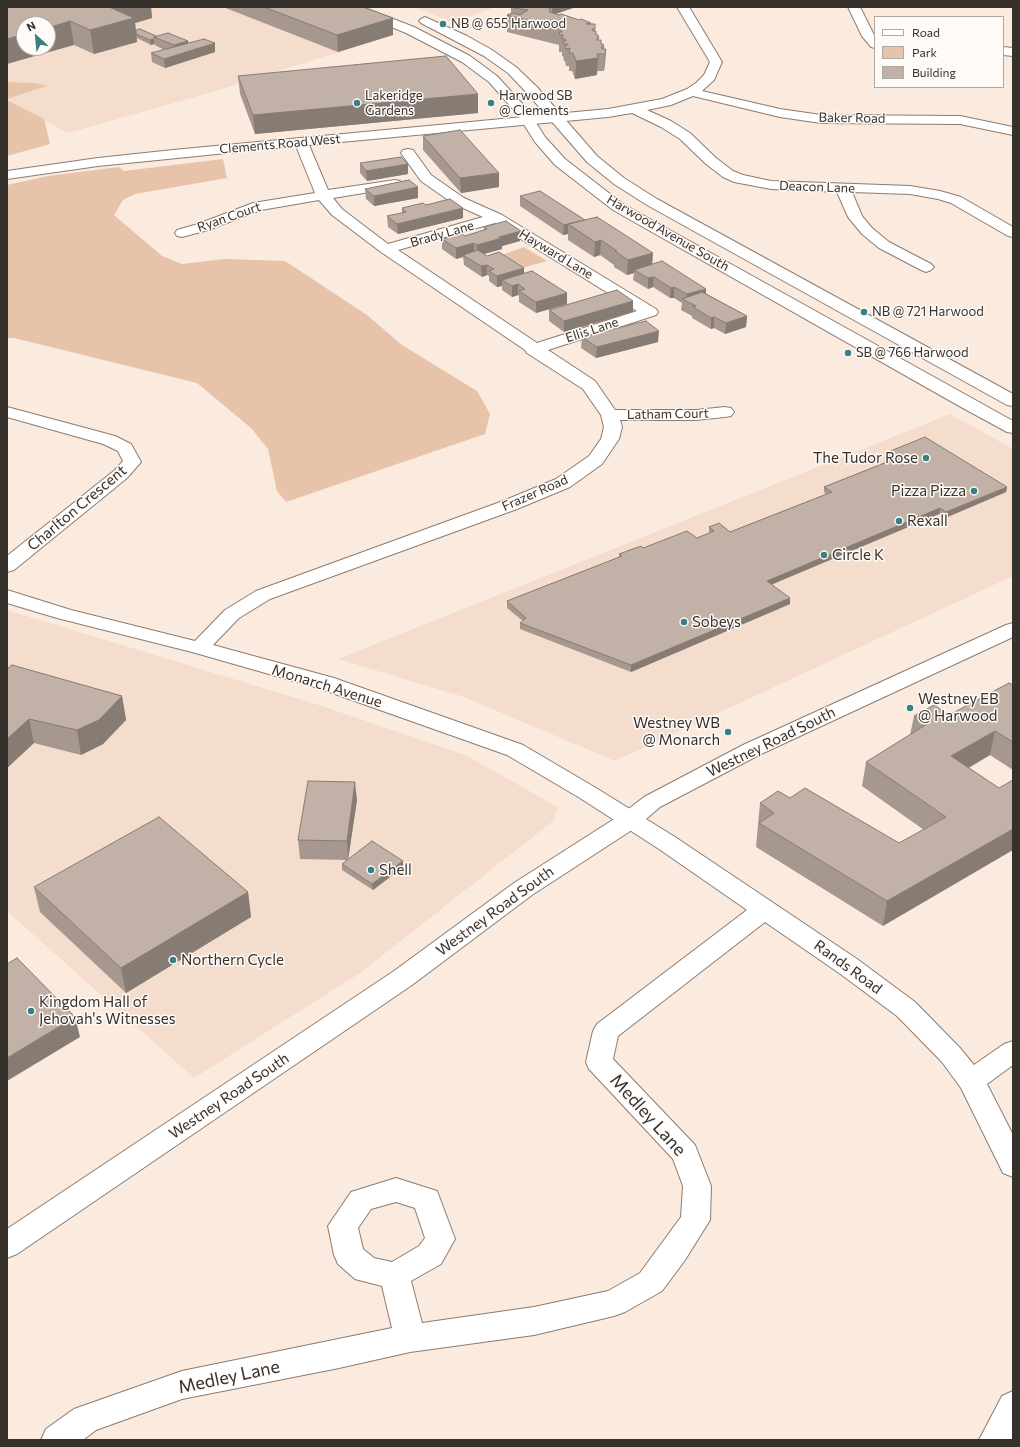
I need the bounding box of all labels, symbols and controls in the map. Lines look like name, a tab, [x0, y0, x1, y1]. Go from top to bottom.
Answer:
north arrow	[16, 16, 56, 56]
place label: NB @ 655 Harwood	[451, 16, 566, 32]
legend	[874, 16, 1004, 88]
text: N	[24, 18, 37, 33]
marker: NB @ 655 Harwood	[438, 19, 448, 29]
text: Road	[912, 25, 940, 39]
text: Park	[912, 45, 937, 59]
text: Building	[912, 65, 956, 79]
place label: Lakeridge Gardens	[365, 88, 423, 119]
place label: Harwood SB @ Clements	[499, 88, 572, 119]
marker: Lakeridge Gardens	[352, 98, 362, 108]
marker: Harwood SB @ Clements	[486, 98, 496, 108]
street label: Baker Road	[818, 110, 886, 126]
street label: Clements Road West	[219, 131, 341, 157]
street label: Deacon Lane	[779, 178, 855, 196]
street label: Harwood Avenue South	[604, 192, 732, 274]
street label: Ryan Court	[195, 199, 263, 235]
street label: Brady Lane	[408, 217, 476, 251]
street label: Hayward Lane	[516, 226, 596, 282]
place label: NB @ 721 Harwood	[872, 304, 984, 320]
marker: NB @ 721 Harwood	[859, 307, 869, 317]
street label: Ellis Lane	[564, 314, 620, 346]
place label: SB @ 766 Harwood	[856, 345, 969, 361]
marker: SB @ 766 Harwood	[843, 348, 853, 358]
street label: Latham Court	[627, 405, 709, 423]
place label: The Tudor Rose	[813, 449, 918, 467]
marker: The Tudor Rose	[921, 453, 931, 463]
street label: Charlton Crescent	[24, 461, 130, 555]
street label: Frazer Road	[500, 472, 570, 514]
place label: Pizza Pizza	[891, 482, 966, 500]
marker: Pizza Pizza	[969, 486, 979, 496]
place label: Rexall	[907, 512, 948, 530]
marker: Rexall	[894, 516, 904, 526]
place label: Circle K	[832, 546, 884, 564]
marker: Circle K	[819, 550, 829, 560]
place label: Sobeys	[692, 613, 741, 631]
marker: Sobeys	[679, 617, 689, 627]
street label: Monarch Avenue	[270, 661, 384, 711]
place label: Westney EB @ Harwood	[918, 690, 999, 725]
street label: Westney Road South	[704, 703, 838, 781]
marker: Westney EB @ Harwood	[905, 703, 915, 713]
place label: Westney WB @ Monarch	[633, 714, 720, 749]
marker: Westney WB @ Monarch	[723, 727, 733, 737]
place label: Shell	[379, 861, 412, 879]
street label: Westney Road South	[433, 862, 557, 960]
marker: Shell	[366, 865, 376, 875]
street label: Rands Road	[810, 936, 886, 998]
place label: Northern Cycle	[181, 951, 284, 969]
marker: Northern Cycle	[168, 955, 178, 965]
place label: Kingdom Hall of Jehovah's Witnesses	[39, 993, 175, 1028]
marker: Kingdom Hall of Jehovah's Witnesses	[26, 1006, 36, 1016]
street label: Westney Road South	[166, 1049, 292, 1143]
street label: Medley Lane	[605, 1069, 691, 1161]
street label: Medley Lane	[176, 1356, 282, 1398]

